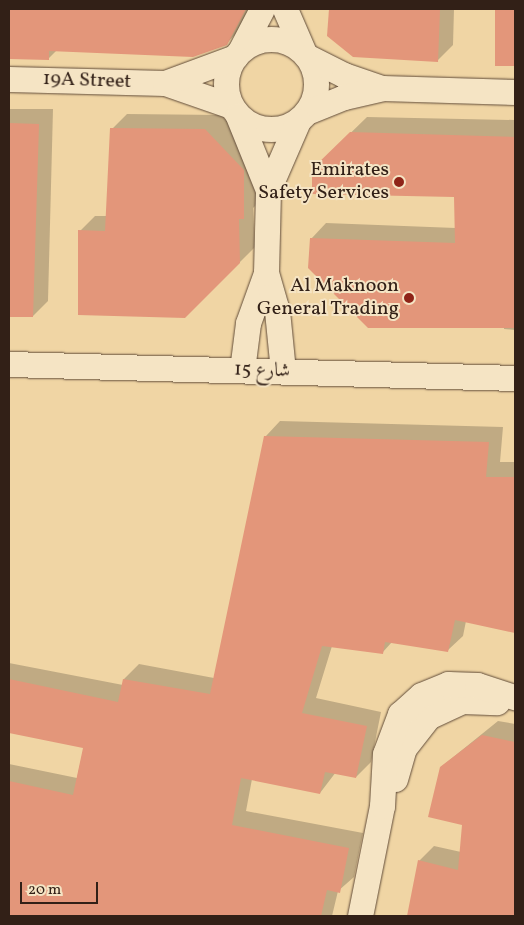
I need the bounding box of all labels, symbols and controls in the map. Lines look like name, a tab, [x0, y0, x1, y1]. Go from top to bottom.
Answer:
street label: 19A Street	[42, 67, 132, 95]
place label: Emirates Safety Services	[257, 158, 389, 205]
marker: Emirates Safety Services	[393, 176, 405, 188]
place label: Al Maknoon General Trading	[256, 274, 399, 321]
marker: Al Maknoon General Trading	[403, 292, 415, 304]
street label: شارع 15	[234, 358, 290, 384]
scale bar	[22, 872, 100, 904]
text: 20 m	[28, 880, 61, 901]

